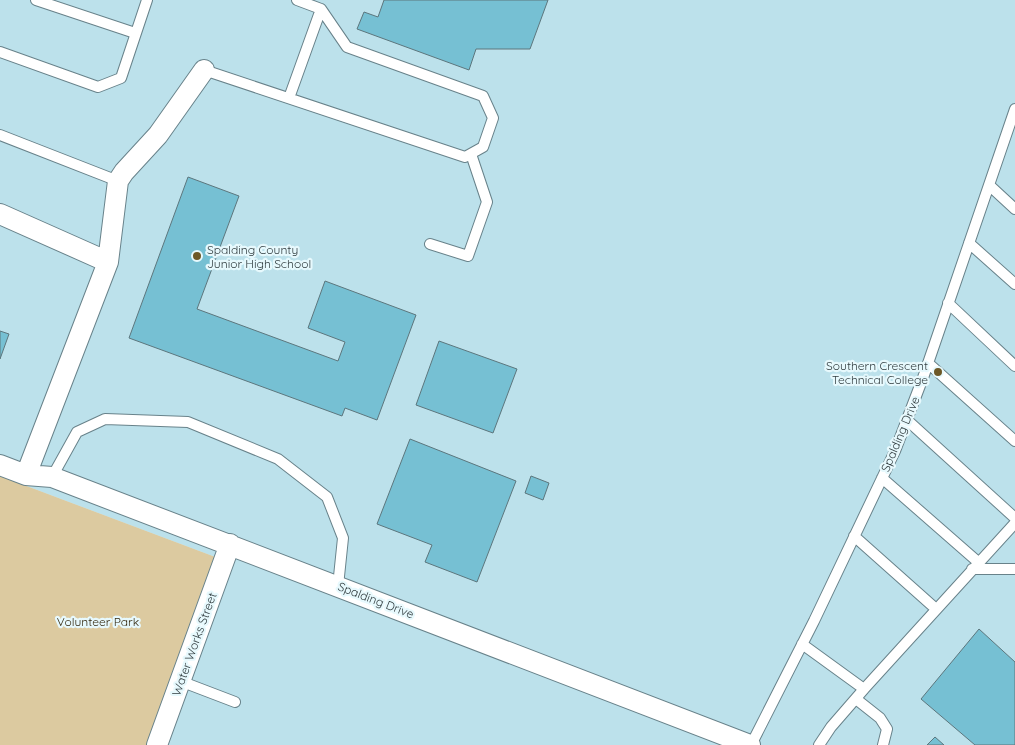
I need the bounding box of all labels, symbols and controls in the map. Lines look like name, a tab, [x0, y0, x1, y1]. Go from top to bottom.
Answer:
place label: Spalding County Junior High School	[207, 242, 311, 271]
marker: Spalding County Junior High School	[191, 250, 203, 262]
place label: Southern Crescent Technical College	[826, 358, 928, 387]
marker: Southern Crescent Technical College	[932, 366, 944, 378]
street label: Spalding Drive	[877, 394, 923, 474]
street label: Spalding Drive	[336, 579, 416, 621]
street label: Water Works Street	[168, 590, 220, 698]
park label: Volunteer Park	[57, 614, 139, 629]

